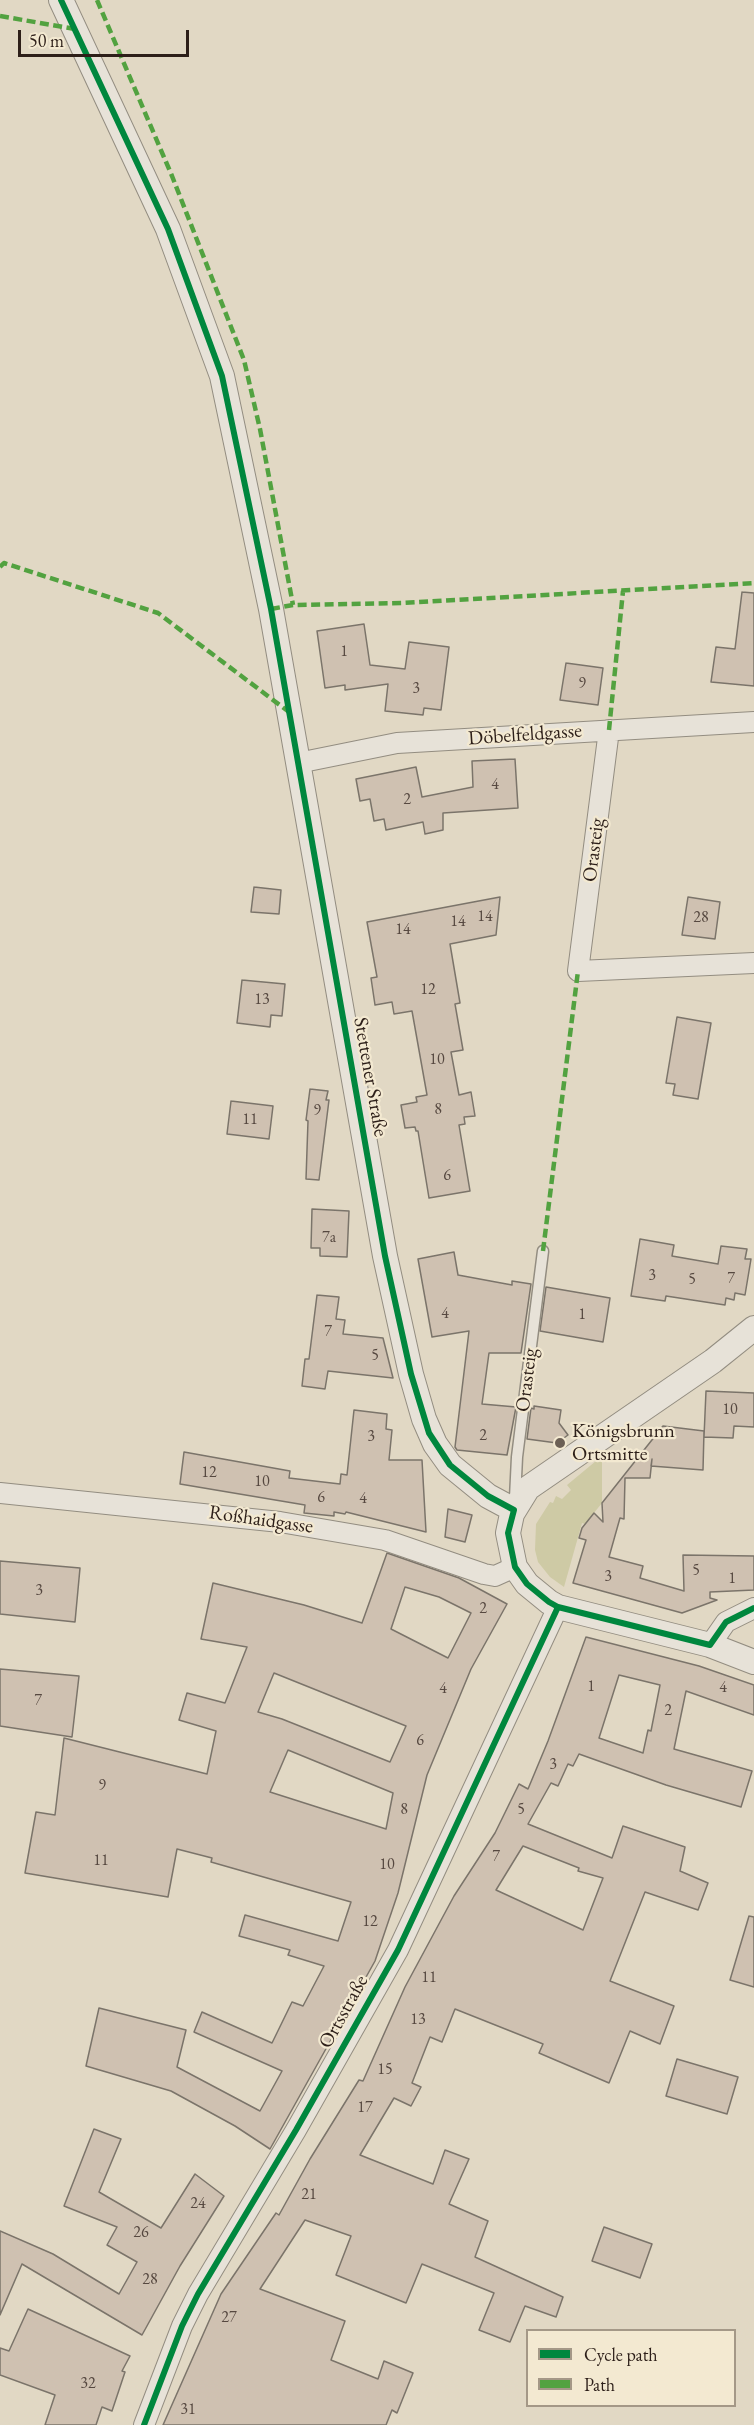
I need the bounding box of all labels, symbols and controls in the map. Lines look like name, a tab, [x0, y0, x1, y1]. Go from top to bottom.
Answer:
scale bar	[21, 18, 192, 56]
text: 50 m	[29, 29, 64, 52]
house number: 1	[340, 642, 348, 662]
house number: 9	[578, 674, 586, 694]
house number: 3	[412, 679, 420, 699]
street label: Döbelfeldgasse	[467, 719, 583, 751]
house number: 4	[491, 775, 499, 795]
house number: 2	[403, 790, 411, 810]
street label: Orasteig	[578, 817, 610, 883]
house number: 14	[477, 907, 493, 927]
house number: 28	[693, 908, 709, 928]
house number: 14	[450, 912, 466, 932]
house number: 14	[395, 920, 411, 940]
house number: 12	[420, 980, 436, 1000]
house number: 13	[254, 990, 270, 1010]
street label: Stettener Straße	[348, 1015, 392, 1139]
house number: 10	[429, 1050, 445, 1070]
house number: 8	[434, 1100, 442, 1120]
house number: 9	[313, 1101, 321, 1121]
house number: 11	[242, 1110, 258, 1130]
house number: 6	[443, 1166, 451, 1186]
house number: 7a	[322, 1228, 336, 1248]
house number: 3	[648, 1266, 656, 1286]
house number: 7	[727, 1269, 735, 1289]
house number: 5	[688, 1270, 696, 1290]
house number: 4	[441, 1304, 449, 1324]
house number: 1	[578, 1305, 586, 1325]
house number: 7	[324, 1322, 332, 1342]
house number: 5	[371, 1346, 379, 1366]
street label: Orasteig	[511, 1347, 543, 1413]
house number: 10	[722, 1400, 738, 1420]
place label: Königsbrunn Ortsmitte	[572, 1420, 675, 1467]
house number: 2	[479, 1426, 487, 1446]
house number: 3	[367, 1427, 375, 1447]
marker: Königsbrunn Ortsmitte	[553, 1436, 567, 1450]
house number: 12	[201, 1463, 217, 1483]
house number: 10	[254, 1472, 270, 1492]
house number: 6	[317, 1488, 325, 1508]
house number: 4	[359, 1489, 367, 1509]
street label: Roßhaidgasse	[207, 1501, 315, 1539]
house number: 5	[692, 1561, 700, 1581]
house number: 3	[604, 1567, 612, 1587]
house number: 1	[728, 1569, 736, 1589]
house number: 3	[35, 1581, 43, 1601]
house number: 2	[479, 1599, 487, 1619]
house number: 1	[587, 1677, 595, 1697]
house number: 4	[719, 1678, 727, 1698]
house number: 4	[439, 1679, 447, 1699]
house number: 7	[34, 1691, 42, 1711]
house number: 2	[664, 1701, 672, 1721]
house number: 6	[416, 1731, 424, 1751]
house number: 3	[549, 1755, 557, 1775]
house number: 9	[98, 1776, 106, 1796]
house number: 8	[400, 1800, 408, 1820]
house number: 5	[517, 1800, 525, 1820]
house number: 7	[492, 1847, 500, 1867]
house number: 11	[93, 1851, 109, 1871]
house number: 10	[379, 1855, 395, 1875]
house number: 12	[362, 1912, 378, 1932]
house number: 11	[421, 1968, 437, 1988]
street label: Ortsstraße	[314, 1971, 374, 2053]
house number: 13	[410, 2010, 426, 2030]
house number: 15	[377, 2060, 393, 2080]
house number: 17	[357, 2098, 373, 2118]
house number: 21	[301, 2185, 317, 2205]
house number: 24	[190, 2194, 206, 2214]
house number: 26	[133, 2223, 149, 2243]
house number: 28	[142, 2270, 158, 2290]
house number: 27	[221, 2308, 237, 2328]
legend	[526, 2329, 736, 2407]
text: Cycle path	[584, 2343, 658, 2366]
text: Path	[584, 2373, 615, 2396]
house number: 32	[80, 2374, 96, 2394]
house number: 31	[180, 2400, 196, 2420]

